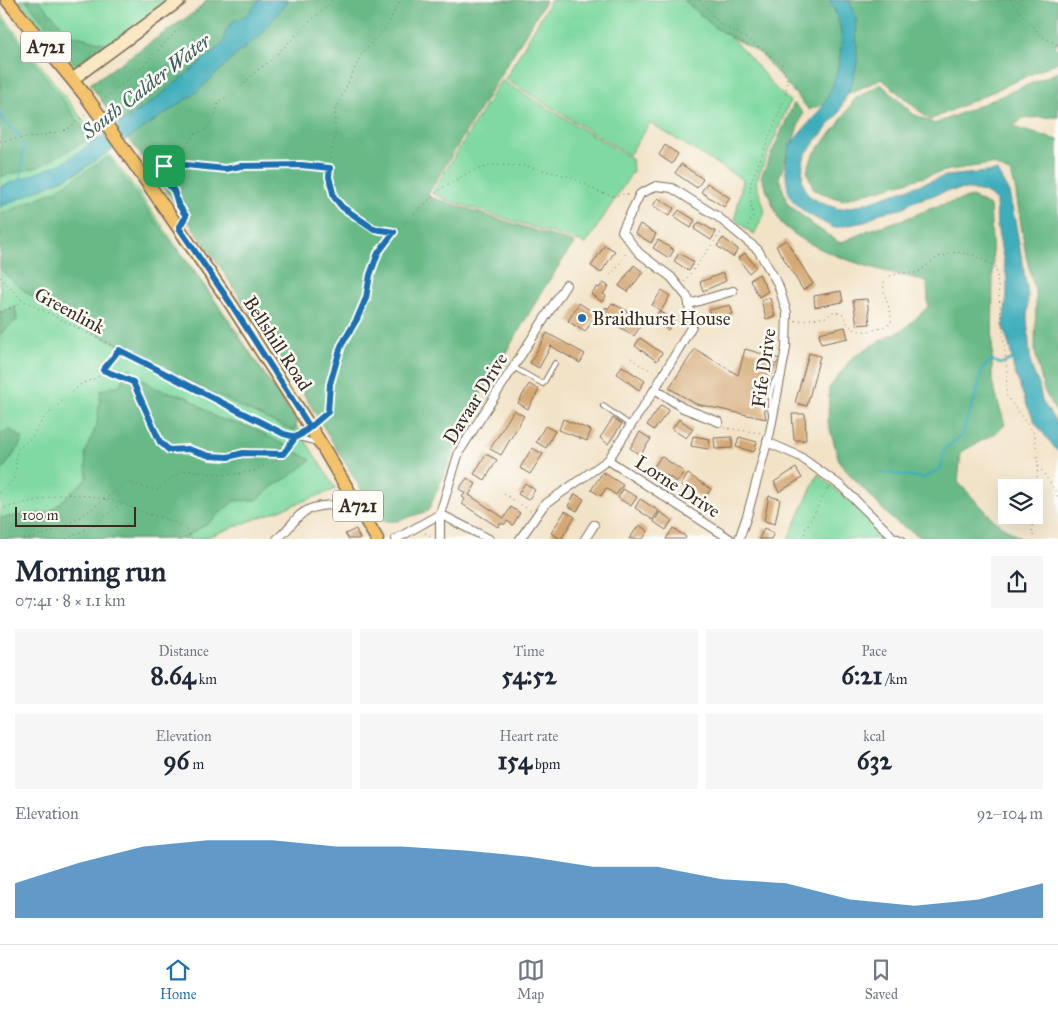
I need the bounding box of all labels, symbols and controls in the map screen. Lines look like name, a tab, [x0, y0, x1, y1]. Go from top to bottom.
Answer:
water label: South Calder Water	[76, 27, 216, 144]
road number: A721	[21, 32, 71, 62]
pin	[143, 145, 185, 187]
icon: arrive	[150, 152, 178, 180]
street label: Greenlink	[31, 282, 109, 339]
street label: Bellshill Road	[238, 292, 317, 395]
place label: Braidhurst House	[592, 307, 731, 330]
marker: Braidhurst House	[576, 312, 588, 324]
street label: Fife Drive	[747, 327, 780, 409]
street label: Davaar Drive	[438, 348, 513, 448]
street label: Lorne Drive	[631, 450, 725, 523]
map controls	[998, 479, 1043, 524]
button: layers	[998, 479, 1043, 524]
road number: A721	[333, 491, 383, 522]
scale bar	[15, 504, 136, 527]
text: 100 m	[22, 507, 59, 524]
text: Morning run	[15, 554, 166, 589]
button: share	[991, 556, 1043, 608]
text: 07:41 · 8 × 1.1 km	[15, 591, 125, 610]
text: Distance	[159, 643, 209, 660]
text: Time	[513, 643, 544, 660]
text: Pace	[862, 643, 887, 660]
text: 8.64	[150, 660, 196, 691]
text: 54:52	[501, 660, 557, 691]
text: 6:21	[841, 660, 882, 691]
text: km	[196, 671, 217, 688]
text: /km	[882, 671, 908, 688]
text: Elevation	[156, 728, 211, 745]
text: Heart rate	[500, 728, 558, 745]
text: kcal	[863, 728, 885, 745]
text: 96	[163, 745, 189, 776]
text: 154	[497, 745, 532, 776]
text: 632	[857, 745, 892, 776]
text: m	[189, 756, 204, 773]
text: bpm	[532, 756, 561, 773]
text: Elevation	[15, 804, 79, 823]
text: 92–104 m	[977, 804, 1043, 823]
tab: Home	[160, 956, 197, 1003]
tab: Map	[517, 956, 545, 1003]
tab: Saved	[865, 956, 898, 1003]

